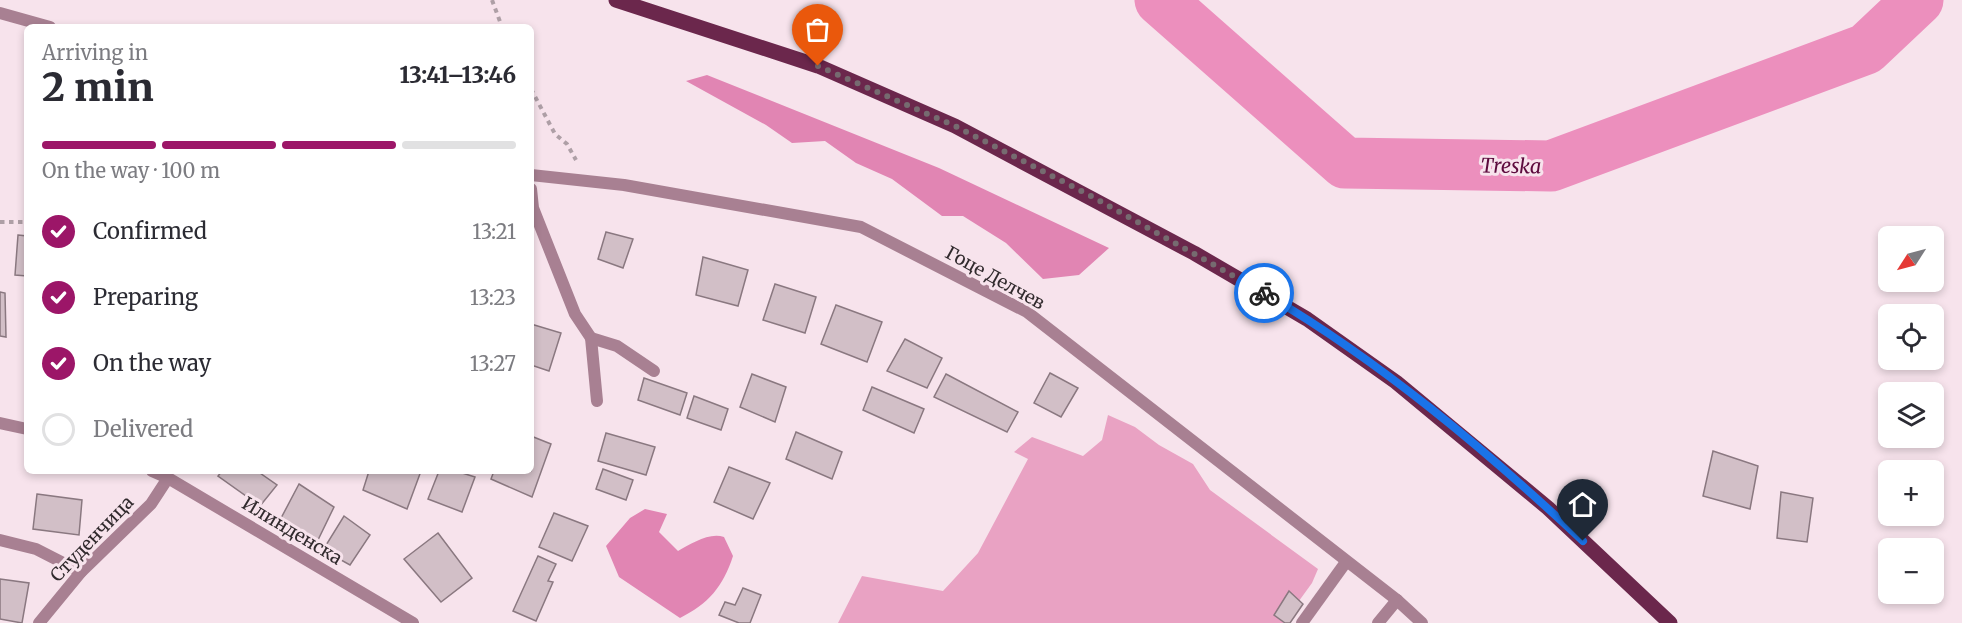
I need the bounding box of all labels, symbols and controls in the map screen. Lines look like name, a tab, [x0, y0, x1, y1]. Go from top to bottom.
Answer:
pin	[792, 4, 843, 66]
icon: bag	[801, 13, 834, 46]
text: Arriving in	[42, 40, 148, 65]
text: 13:41–13:46	[399, 61, 516, 89]
text: 2 min	[42, 63, 154, 112]
water label: Treska	[1480, 152, 1542, 179]
text: On the way · 100 m	[42, 158, 220, 183]
icon: check	[42, 215, 75, 248]
text: Confirmed	[93, 217, 207, 245]
text: 13:21	[472, 219, 516, 244]
north arrow	[1878, 226, 1944, 292]
map controls	[1878, 226, 1944, 604]
street label: Гоце Делчев	[941, 241, 1049, 315]
courier	[1234, 263, 1294, 323]
icon: bike	[1248, 277, 1281, 310]
icon: check	[42, 281, 75, 314]
text: Preparing	[93, 283, 198, 311]
text: 13:23	[470, 285, 516, 310]
button: locate	[1878, 304, 1944, 370]
icon: check	[42, 347, 75, 380]
text: On the way	[93, 349, 211, 377]
text: 13:27	[470, 351, 516, 376]
button: layers	[1878, 382, 1944, 448]
text: Delivered	[93, 415, 193, 443]
button: +	[1878, 460, 1944, 526]
pin	[1557, 479, 1608, 541]
icon: home	[1566, 488, 1599, 521]
street label: Студенчица	[45, 491, 139, 586]
street label: Илинденска	[238, 492, 347, 570]
button: −	[1878, 538, 1944, 604]

